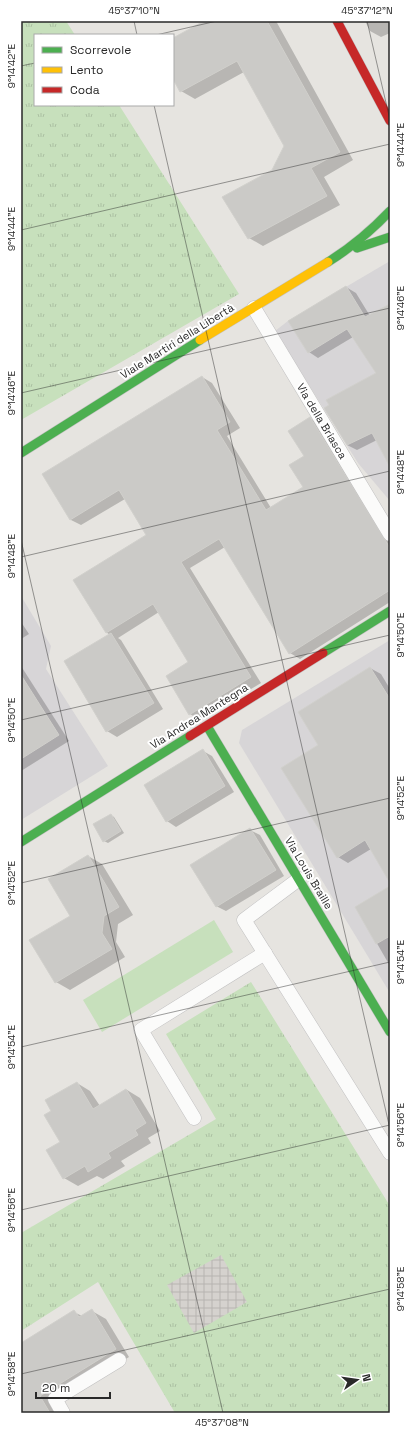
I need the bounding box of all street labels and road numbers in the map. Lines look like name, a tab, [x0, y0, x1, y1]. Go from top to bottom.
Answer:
street label: Viale Martiri della Libertà	[118, 300, 237, 382]
street label: Via della Briasca	[294, 381, 350, 462]
street label: Via Andrea Mantegna	[147, 680, 251, 752]
street label: Via Louis Braille	[282, 834, 336, 912]

